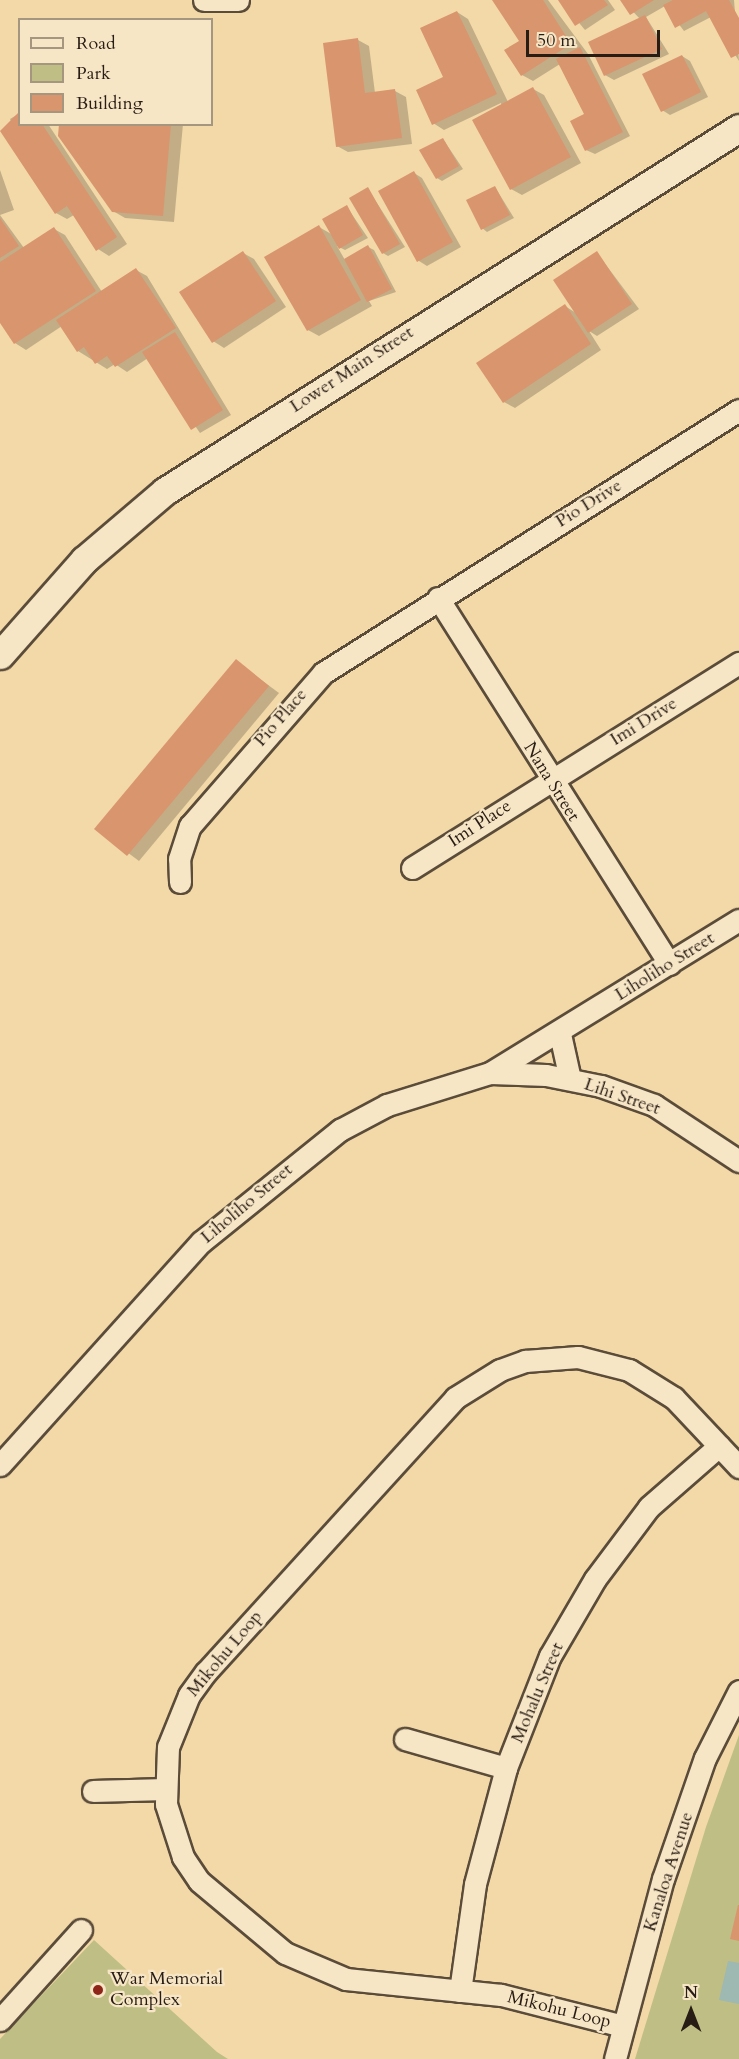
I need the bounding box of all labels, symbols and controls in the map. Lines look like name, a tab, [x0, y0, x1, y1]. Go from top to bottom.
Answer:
legend	[18, 18, 213, 126]
scale bar	[529, 18, 662, 56]
text: 50 m	[537, 28, 576, 53]
text: Road	[76, 31, 116, 56]
text: Park	[76, 61, 111, 86]
text: Building	[76, 91, 143, 116]
street label: Lower Main Street	[286, 322, 418, 418]
street label: Pio Drive	[552, 475, 626, 533]
street label: Pio Place	[250, 685, 312, 751]
street label: Imi Drive	[607, 693, 681, 751]
street label: Nana Street	[518, 738, 584, 826]
street label: Imi Place	[444, 796, 516, 852]
street label: Liholiho Street	[611, 928, 719, 1006]
street label: Lihi Street	[581, 1074, 663, 1120]
street label: Liholiho Street	[197, 1159, 297, 1249]
street label: Mikohu Loop	[183, 1606, 267, 1702]
street label: Mohalu Street	[507, 1640, 569, 1746]
street label: Kanaloa Avenue	[639, 1809, 699, 1935]
place label: War Memorial Complex	[110, 1969, 223, 2012]
north arrow	[661, 1981, 721, 2041]
text: N	[684, 1982, 698, 2004]
marker: War Memorial Complex	[91, 1983, 105, 1997]
street label: Mikohu Loop	[505, 1987, 613, 2033]

